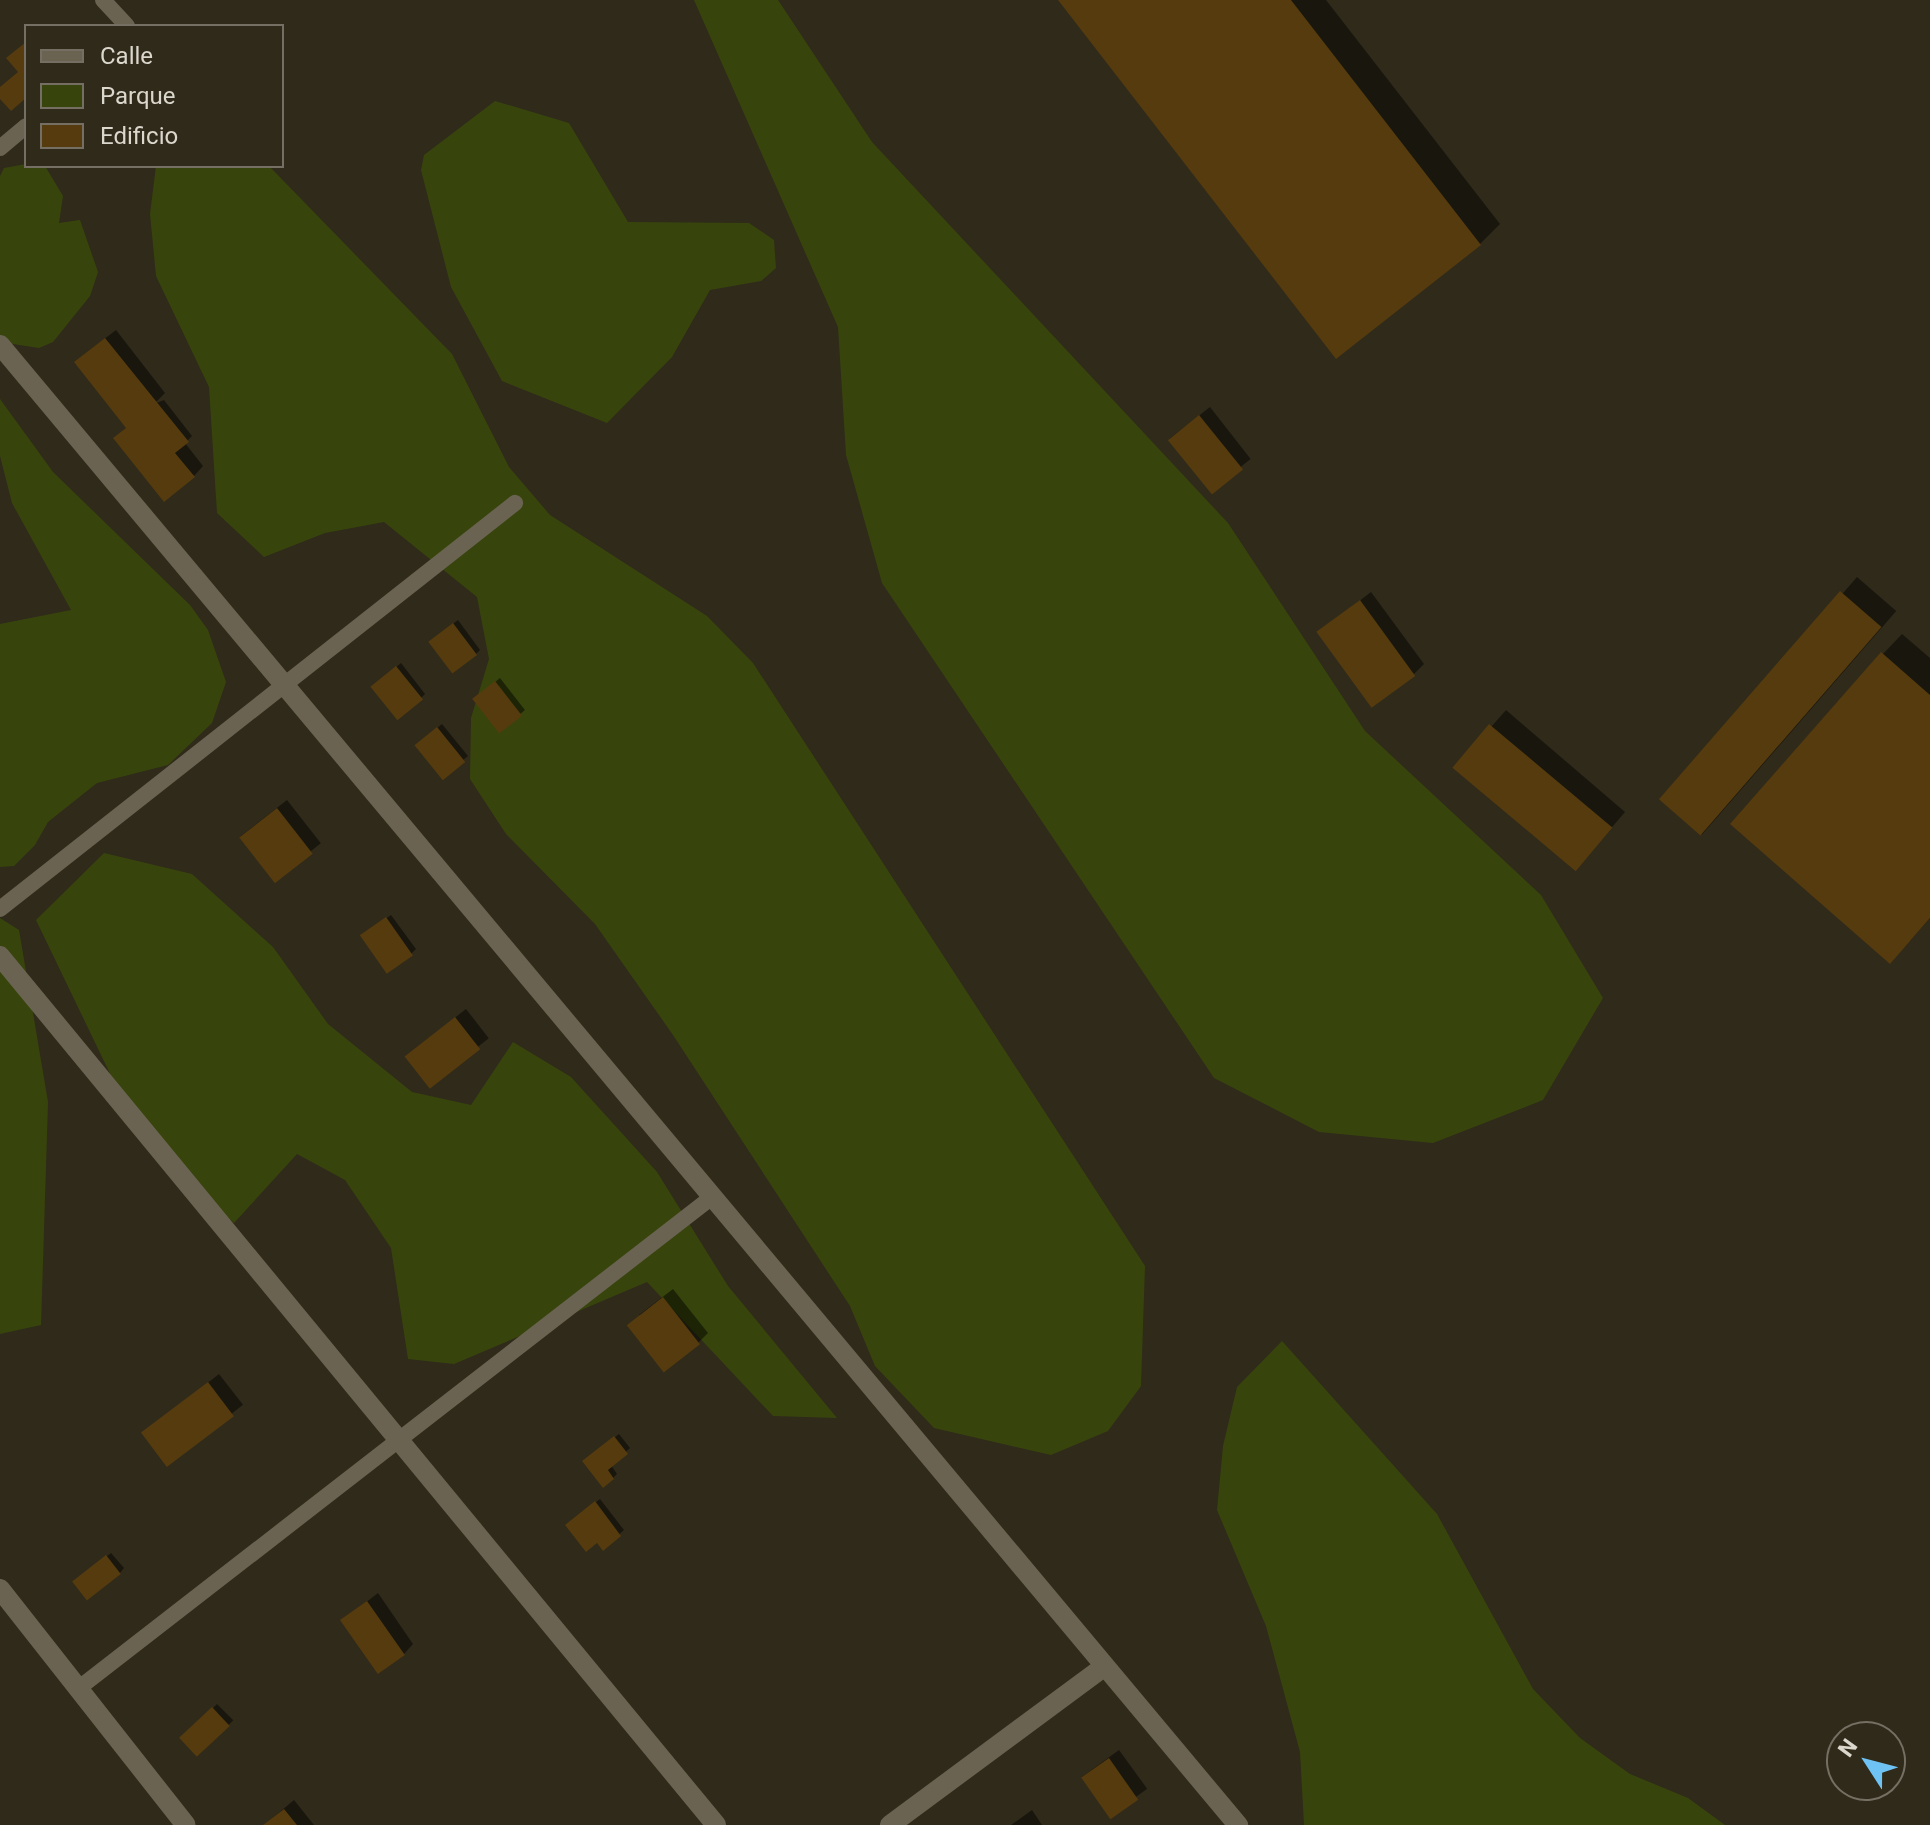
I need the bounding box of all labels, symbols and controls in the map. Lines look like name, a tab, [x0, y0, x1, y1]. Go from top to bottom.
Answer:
legend	[24, 24, 284, 168]
text: Calle	[100, 42, 153, 70]
text: Parque	[100, 82, 176, 110]
text: Edificio	[100, 122, 178, 150]
north arrow	[1826, 1721, 1906, 1801]
text: N	[1833, 1734, 1862, 1761]

